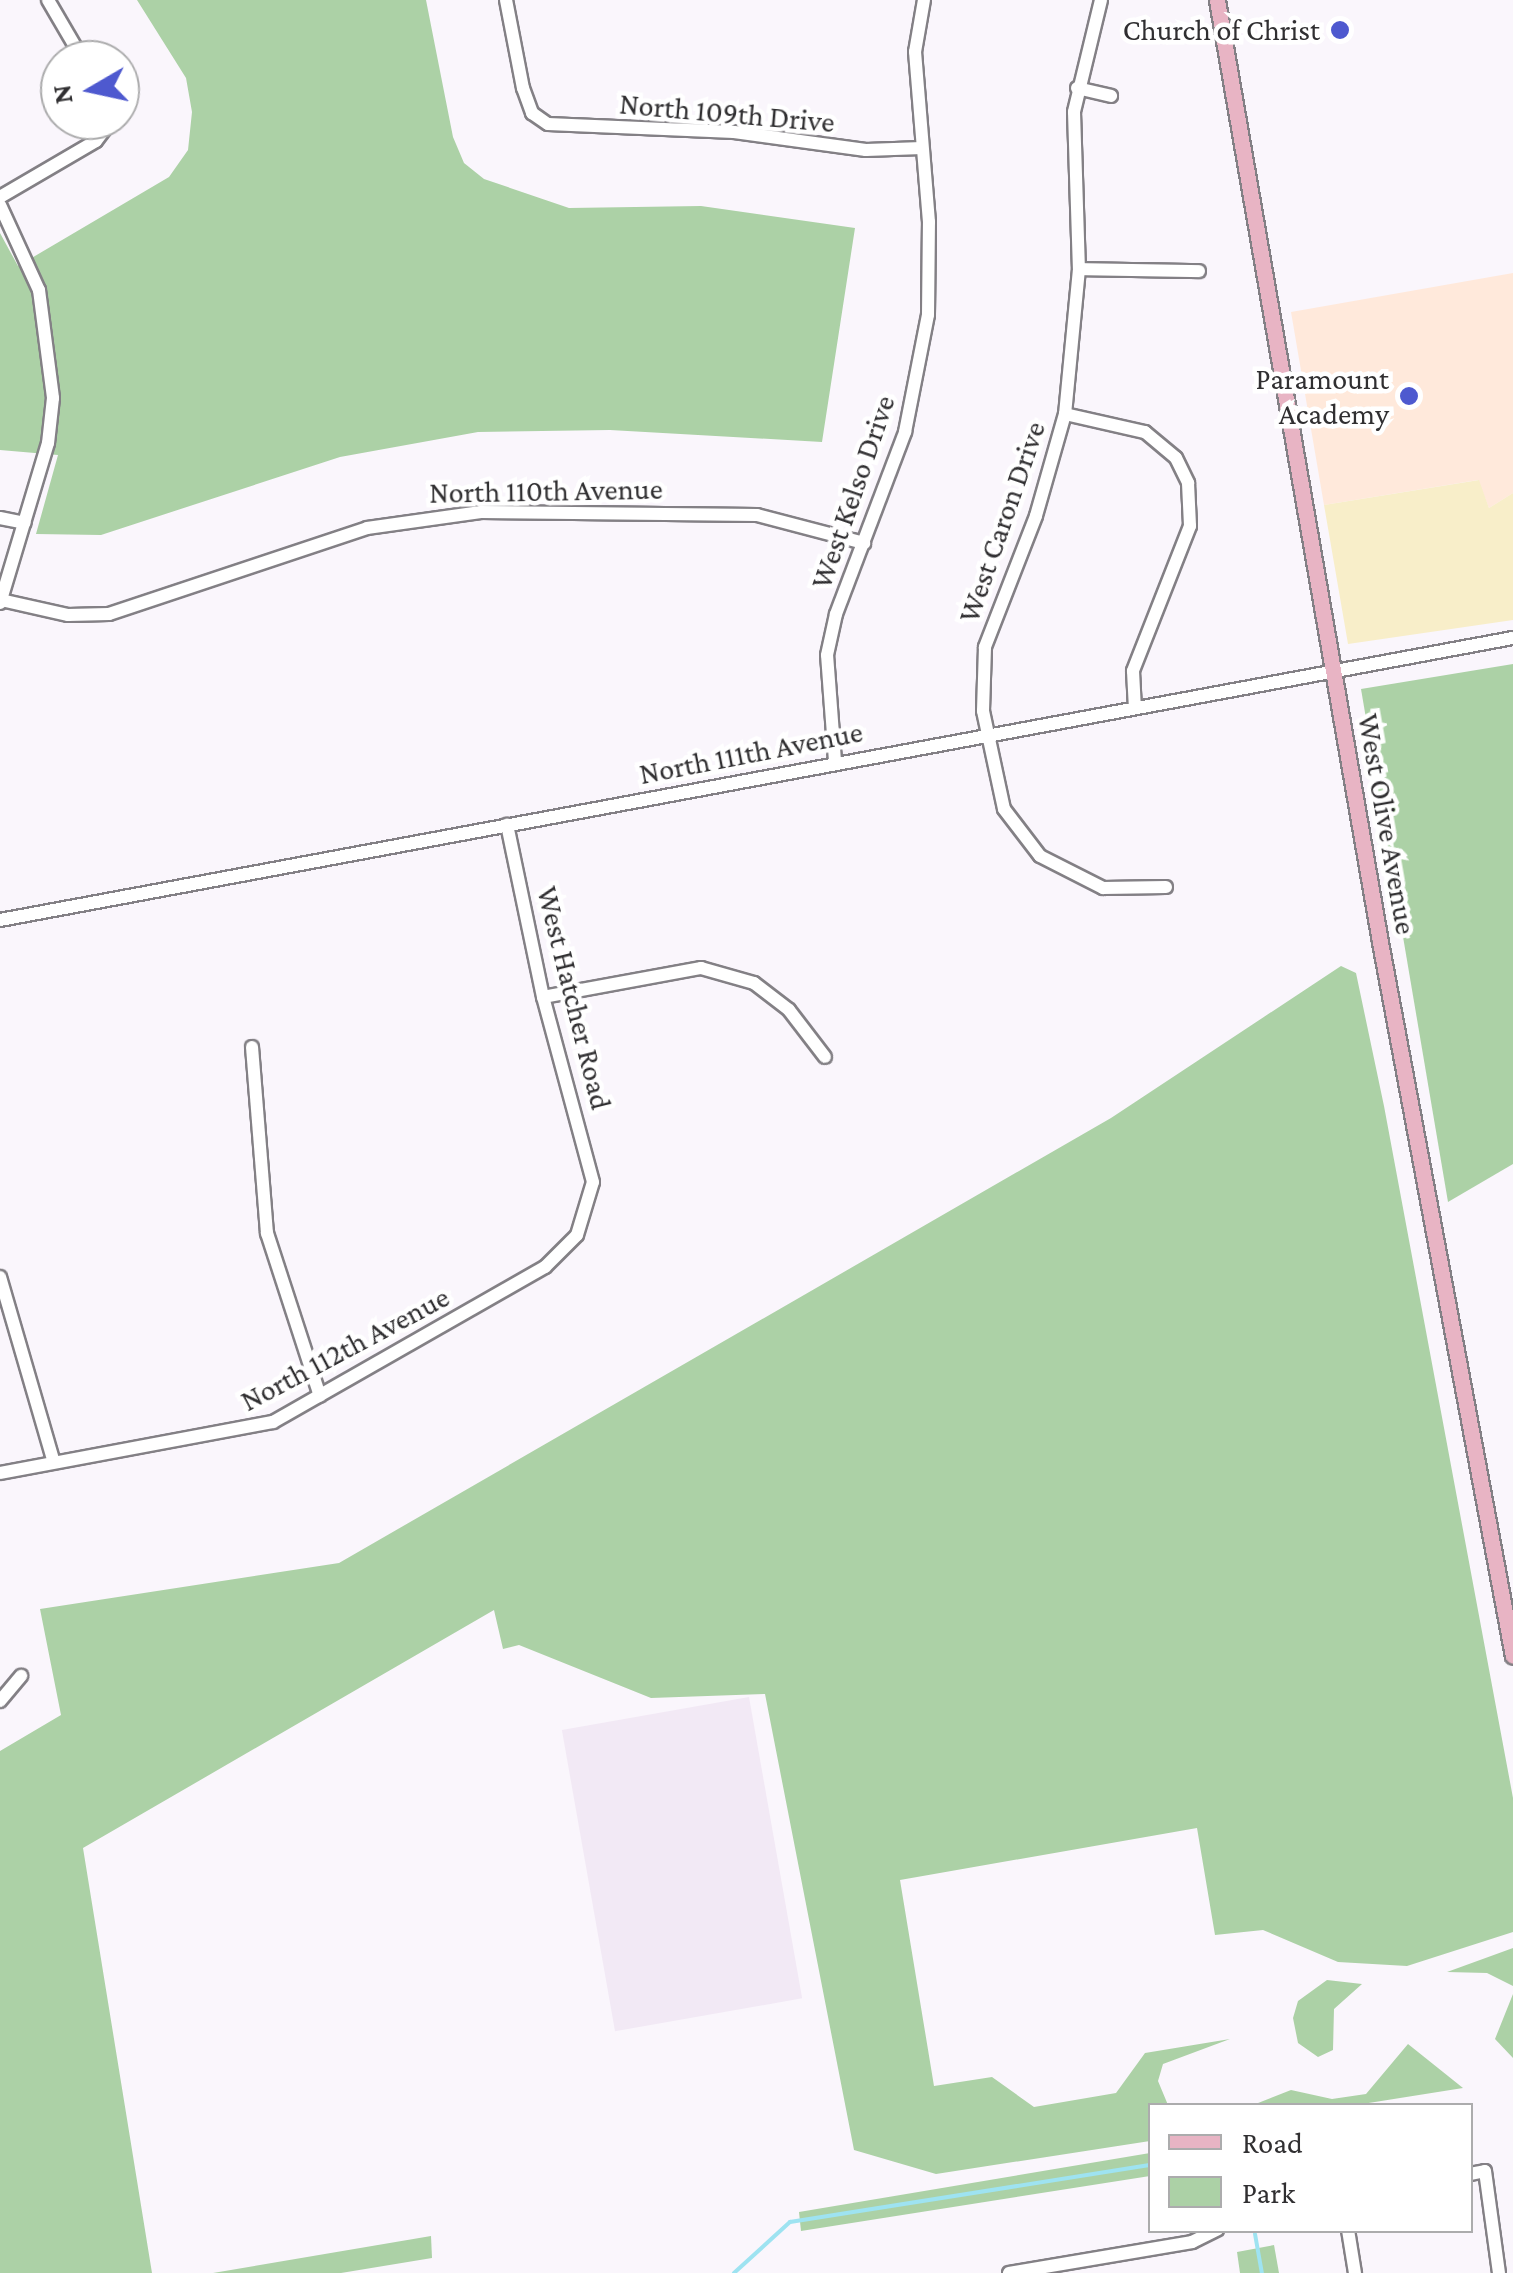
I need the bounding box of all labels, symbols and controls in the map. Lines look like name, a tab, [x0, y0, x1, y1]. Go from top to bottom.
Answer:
place label: Church of Christ	[1123, 12, 1320, 48]
marker: Church of Christ	[1329, 19, 1351, 41]
north arrow	[40, 40, 140, 140]
text: N	[45, 83, 79, 106]
street label: North 109th Drive	[618, 86, 836, 140]
place label: Paramount Academy	[1256, 361, 1389, 432]
marker: Paramount Academy	[1398, 385, 1420, 407]
street label: West Kelso Drive	[803, 391, 903, 593]
street label: West Caron Drive	[951, 417, 1053, 627]
street label: North 110th Avenue	[429, 471, 663, 511]
street label: West Olive Avenue	[1350, 711, 1424, 937]
street label: North 111th Avenue	[636, 714, 866, 792]
street label: West Hatcher Road	[529, 883, 619, 1113]
street label: North 112th Avenue	[235, 1279, 455, 1419]
legend	[1148, 2103, 1473, 2233]
text: Road	[1242, 2126, 1303, 2159]
text: Park	[1242, 2176, 1295, 2209]

